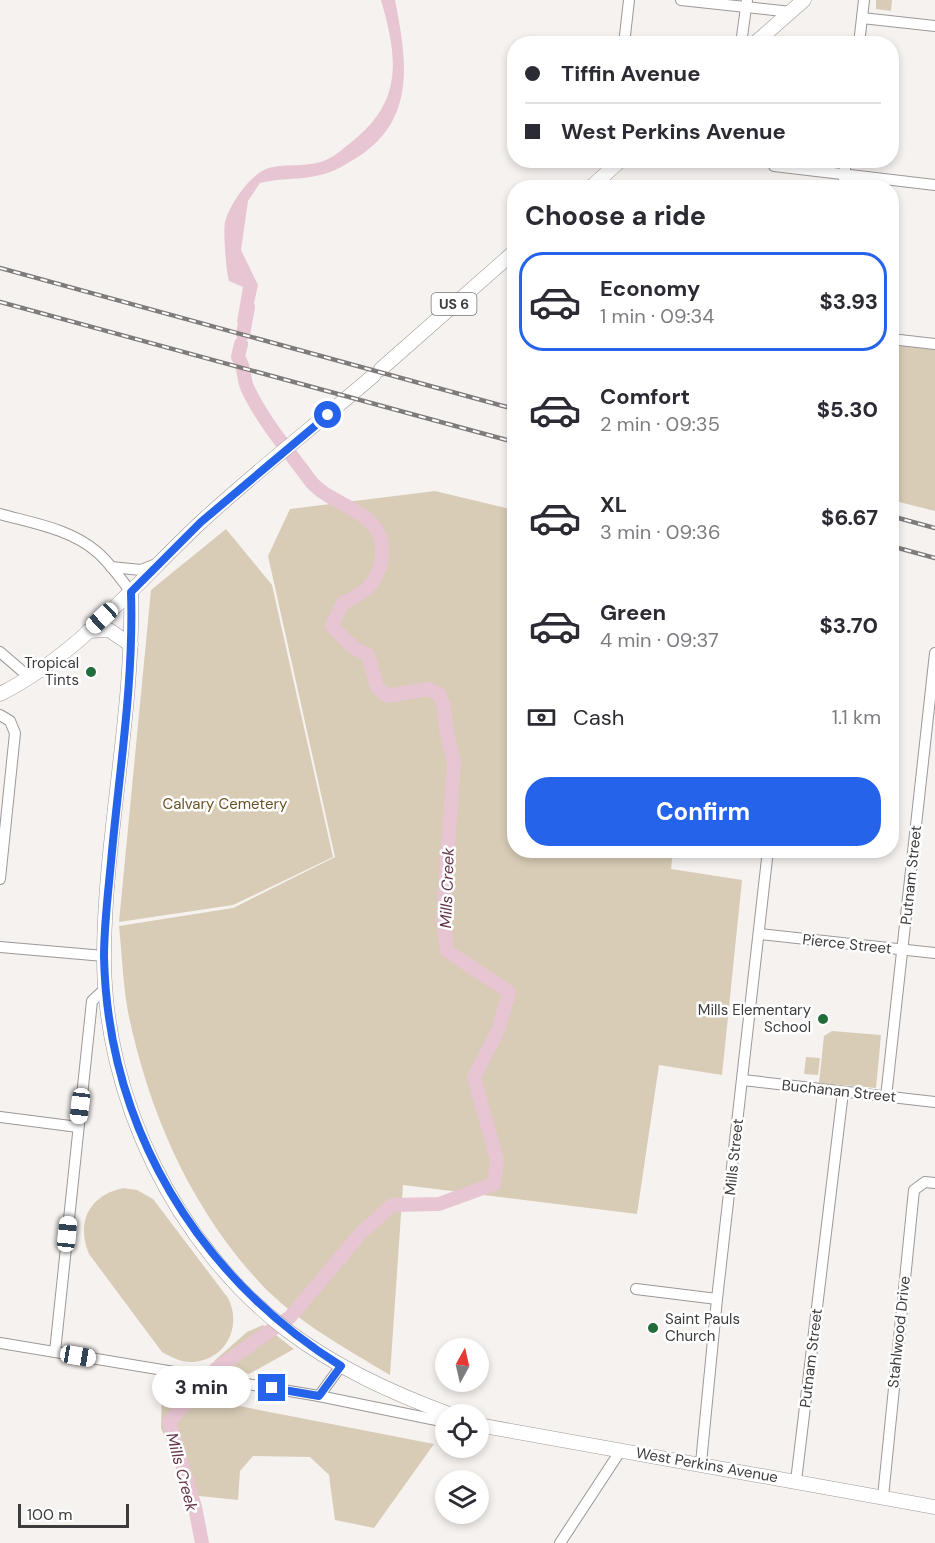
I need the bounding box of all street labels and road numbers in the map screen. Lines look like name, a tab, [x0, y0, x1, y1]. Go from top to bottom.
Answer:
road number: US 6	[432, 293, 476, 315]
street label: Putnam Street	[896, 824, 926, 926]
street label: Pierce Street	[801, 929, 893, 959]
street label: Buchanan Street	[781, 1075, 897, 1107]
street label: Mills Street	[720, 1118, 748, 1196]
street label: Stahlwood Drive	[883, 1275, 915, 1389]
street label: Putnam Street	[795, 1307, 827, 1409]
street label: West Perkins Avenue	[634, 1443, 780, 1487]

